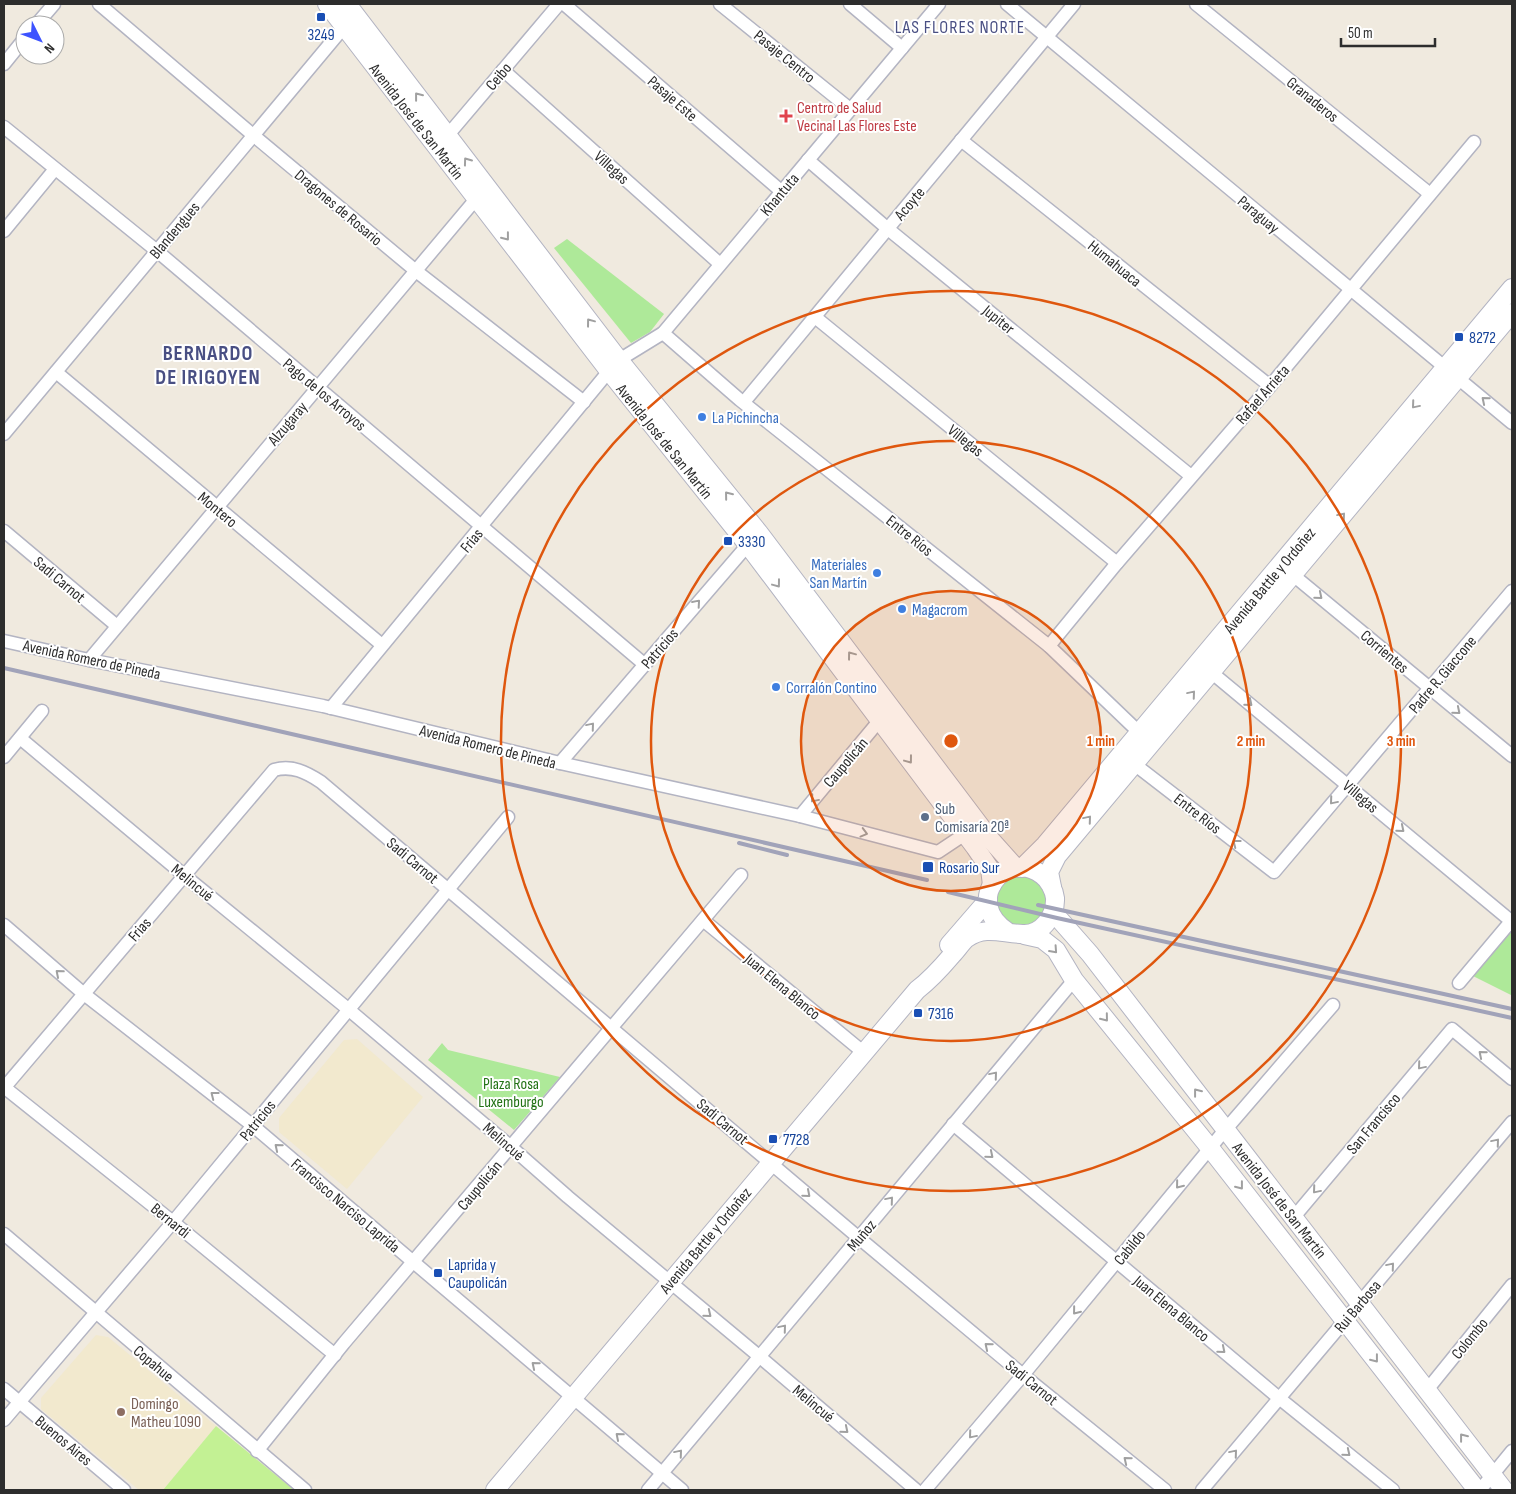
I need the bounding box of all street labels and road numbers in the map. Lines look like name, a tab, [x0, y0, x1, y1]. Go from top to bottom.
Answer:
street label: Pasaje Centro	[750, 27, 818, 88]
street label: Avenida José de San Martín	[364, 59, 467, 184]
street label: Ceibo	[482, 59, 516, 95]
street label: Pasaje Este	[643, 72, 701, 126]
street label: Granaderos	[1282, 73, 1342, 127]
street label: Villegas	[590, 147, 633, 189]
street label: Dragones de Rosario	[290, 166, 386, 250]
street label: Khantuta	[757, 170, 803, 220]
street label: Acoyte	[890, 184, 929, 225]
street label: Paraguay	[1233, 192, 1283, 238]
street label: Blandengues	[146, 199, 205, 263]
street label: Humahuaca	[1083, 237, 1145, 291]
street label: Jupiter	[978, 301, 1018, 339]
street label: Pago de los Arroyos	[279, 355, 370, 436]
street label: Rafael Arrieta	[1232, 361, 1294, 429]
street label: Avenida José de San Martín	[611, 380, 716, 503]
street label: Alzugaray	[264, 398, 312, 451]
street label: Villegas	[943, 421, 987, 461]
street label: Montero	[194, 488, 240, 532]
street label: Entre Ríos	[882, 512, 936, 561]
street label: Avenida Battle y Ordoñez	[1220, 524, 1320, 639]
street label: Frias	[457, 525, 488, 557]
street label: Sadi Carnot	[29, 553, 89, 607]
street label: Patricios	[638, 625, 683, 673]
street label: Corrientes	[1356, 627, 1412, 678]
street label: Padre R. Giaccone	[1405, 632, 1481, 718]
street label: Avenida Romero de Pineda	[20, 636, 162, 684]
street label: Avenida Romero de Pineda	[416, 721, 558, 774]
street label: Caupolicán	[820, 734, 872, 792]
street label: Villegas	[1338, 777, 1382, 818]
street label: Entre Ríos	[1170, 790, 1225, 839]
street label: Sadi Carnot	[382, 834, 442, 888]
street label: Melincué	[167, 860, 217, 906]
street label: Frias	[125, 914, 156, 946]
street label: Juan Elena Blanco	[739, 949, 824, 1024]
street label: San Francisco	[1343, 1090, 1405, 1158]
street label: Sadi Carnot	[692, 1095, 752, 1149]
street label: Patricios	[236, 1097, 280, 1145]
street label: Melincué	[478, 1119, 528, 1165]
street label: Avenida José de San Martín	[1227, 1138, 1330, 1263]
street label: Francisco Narciso Laprida	[287, 1155, 403, 1257]
street label: Caupolicán	[454, 1157, 506, 1215]
street label: Avenida Battle y Ordoñez	[656, 1184, 756, 1299]
street label: Bernardi	[147, 1200, 194, 1243]
street label: Muñoz	[844, 1216, 881, 1256]
street label: Cabildo	[1110, 1227, 1150, 1269]
street label: Juan Elena Blanco	[1128, 1271, 1213, 1346]
street label: Rui Barbosa	[1331, 1277, 1386, 1337]
street label: Colombo	[1448, 1315, 1492, 1363]
street label: Copahue	[129, 1342, 177, 1387]
street label: Sadi Carnot	[1001, 1356, 1061, 1410]
street label: Melincué	[788, 1381, 838, 1427]
street label: Buenos Aires	[31, 1412, 96, 1471]

